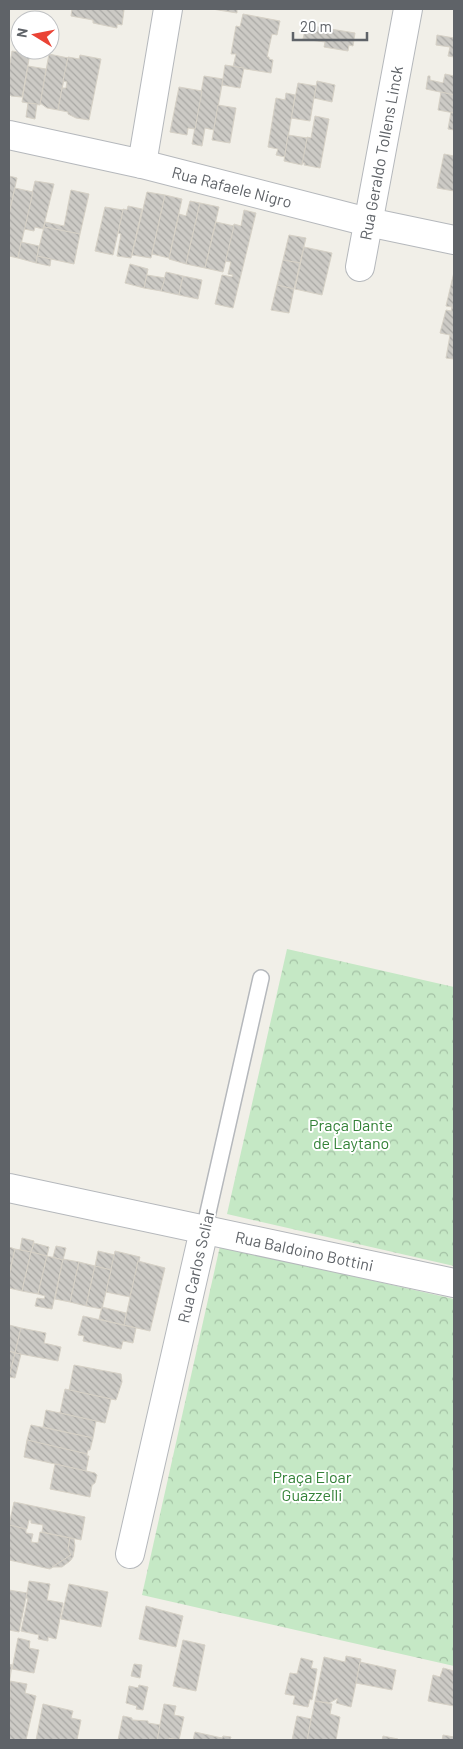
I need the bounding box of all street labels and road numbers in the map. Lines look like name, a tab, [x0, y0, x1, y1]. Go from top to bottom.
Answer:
street label: Rua Geraldo Tollens Linck	[355, 64, 406, 241]
street label: Rua Rafaele Nigro	[170, 162, 294, 211]
street label: Rua Carlos Scliar	[173, 1207, 218, 1325]
street label: Rua Baldoino Bottini	[234, 1227, 375, 1275]

